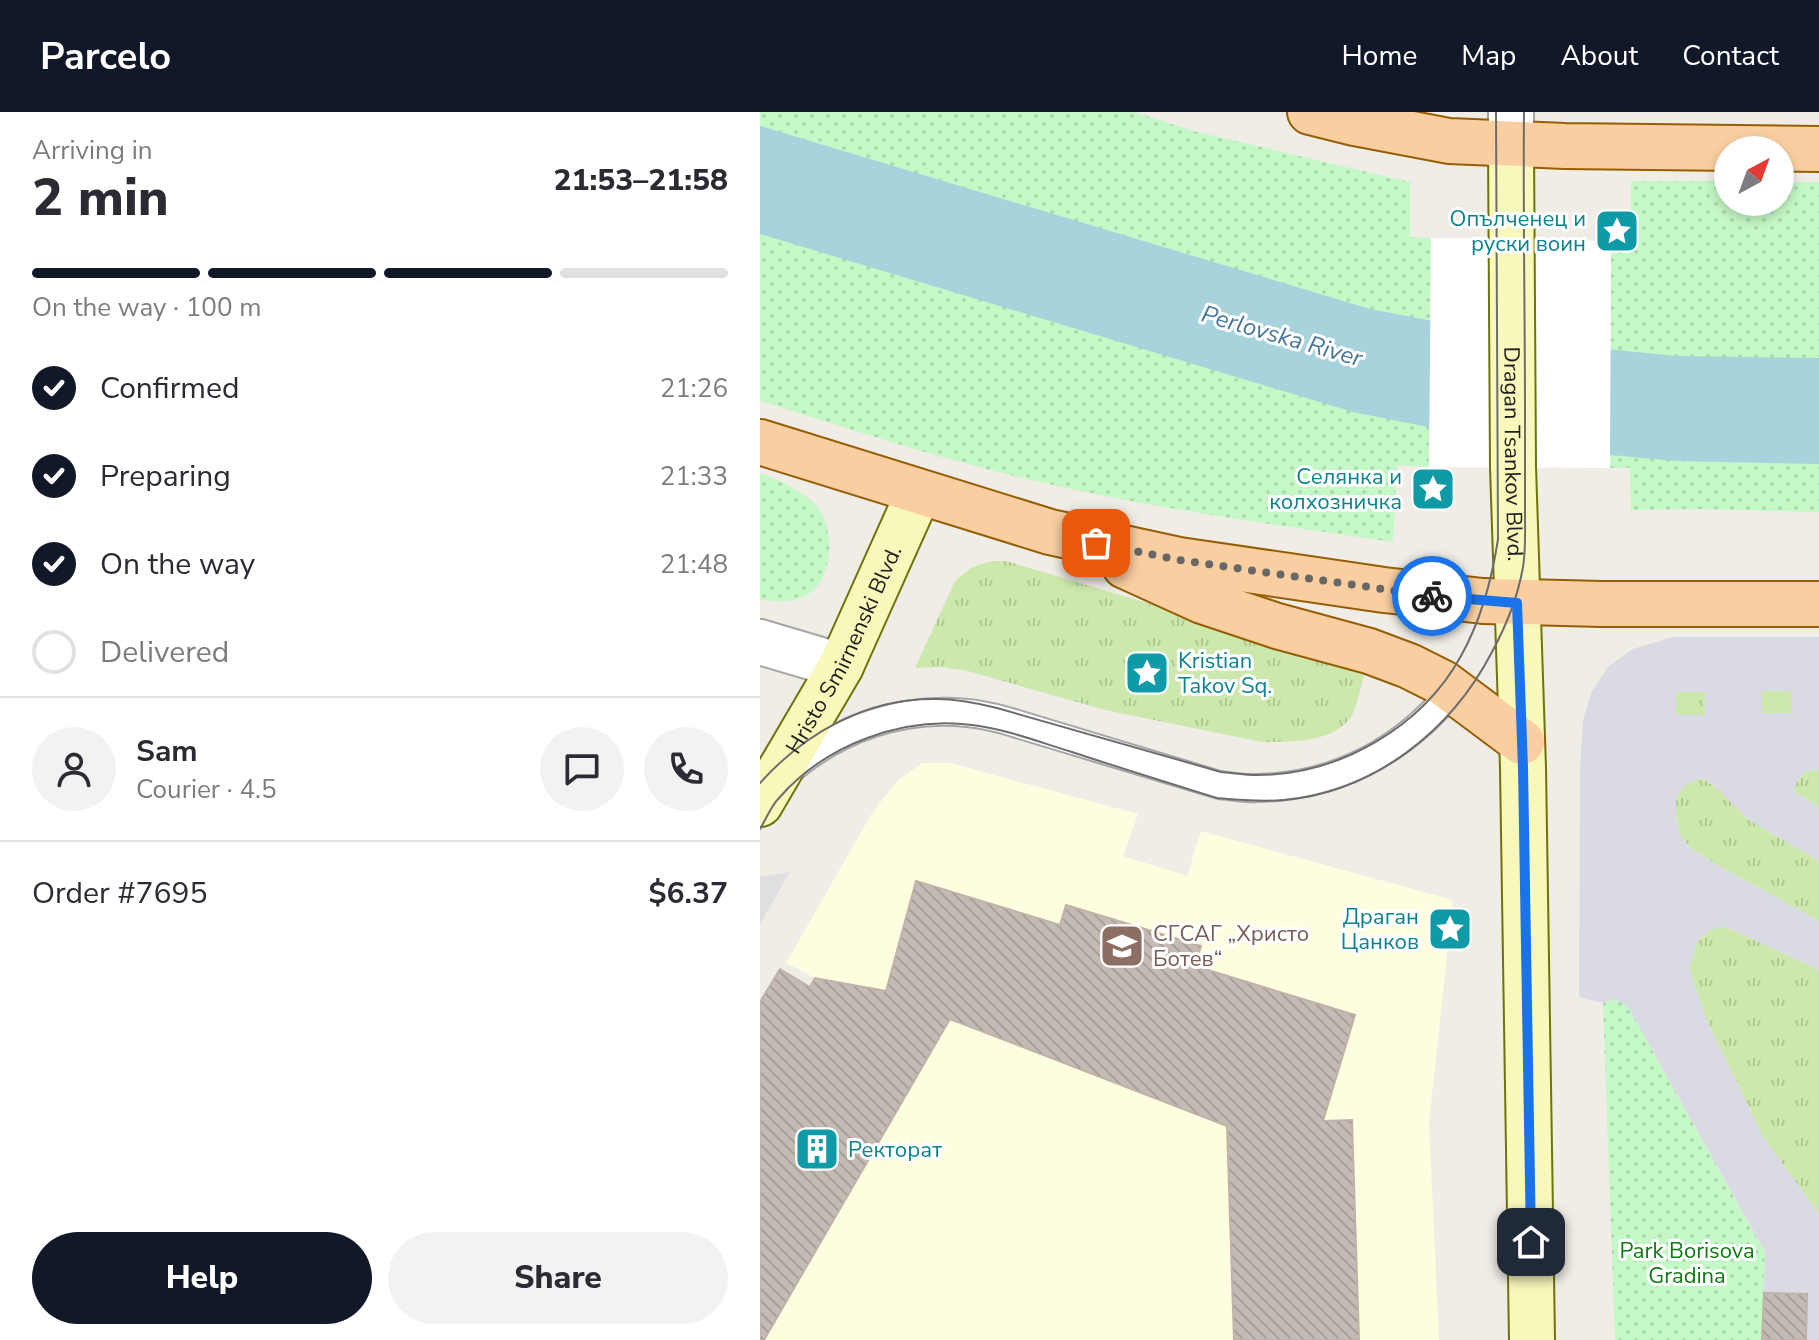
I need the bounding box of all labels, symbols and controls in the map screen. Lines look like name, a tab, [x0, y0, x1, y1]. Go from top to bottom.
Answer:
text: Parcelo	[40, 31, 171, 82]
text: Home	[1342, 37, 1417, 75]
text: Map	[1461, 37, 1516, 75]
text: About	[1560, 37, 1638, 75]
text: Contact	[1682, 37, 1779, 75]
text: Arriving in	[32, 133, 153, 168]
north arrow	[1714, 136, 1794, 216]
map controls	[1714, 136, 1794, 216]
text: 21:53–21:58	[553, 160, 728, 201]
text: 2 min	[32, 162, 169, 233]
place label: Опълченец и руски воин	[1450, 204, 1586, 259]
place icon: Опълченец и руски воин	[1593, 207, 1641, 255]
text: On the way · 100 m	[32, 290, 261, 325]
water label: Perlovska River	[1198, 298, 1367, 375]
street label: Dragan Tsankov Blvd.	[1496, 346, 1530, 562]
icon: check	[32, 366, 76, 410]
text: Confirmed	[100, 368, 240, 409]
text: 21:26	[660, 371, 728, 406]
icon: check	[32, 454, 76, 498]
text: Preparing	[100, 456, 231, 497]
text: 21:33	[660, 459, 728, 494]
place label: Селянка и колхозничка	[1269, 462, 1402, 517]
place icon: Селянка и колхозничка	[1409, 465, 1457, 513]
pin	[1062, 509, 1130, 577]
icon: bag	[1074, 521, 1118, 565]
street label: Hristo Smirnenski Blvd.	[779, 541, 909, 760]
icon: check	[32, 542, 76, 586]
text: On the way	[100, 544, 255, 585]
text: 21:48	[660, 547, 728, 582]
courier	[1392, 556, 1472, 636]
icon: bike	[1410, 574, 1454, 618]
text: Delivered	[100, 632, 229, 673]
place label: Kristian Takov Sq.	[1178, 646, 1272, 701]
place icon: Kristian Takov Sq.	[1123, 649, 1171, 697]
button: person	[32, 727, 116, 811]
button: chat	[540, 727, 624, 811]
button: phone	[644, 727, 728, 811]
text: Sam	[136, 731, 198, 772]
text: Courier · 4.5	[136, 772, 277, 807]
text: Order #7695	[32, 873, 207, 914]
text: $6.37	[649, 873, 728, 914]
place label: Драган Цанков	[1341, 902, 1419, 957]
place icon: Драган Цанков	[1426, 905, 1474, 953]
place label: СГСАГ „Христо Ботев“	[1153, 919, 1309, 974]
school or university icon: СГСАГ „Христо Ботев“	[1098, 922, 1146, 970]
building icon: Ректорат	[793, 1125, 841, 1173]
place label: Ректорат	[848, 1135, 942, 1165]
pin	[1497, 1208, 1565, 1276]
icon: home	[1509, 1220, 1553, 1264]
button: Help	[32, 1232, 372, 1324]
button: Share	[388, 1232, 728, 1324]
park label: Park Borisova Gradina	[1619, 1236, 1755, 1291]

